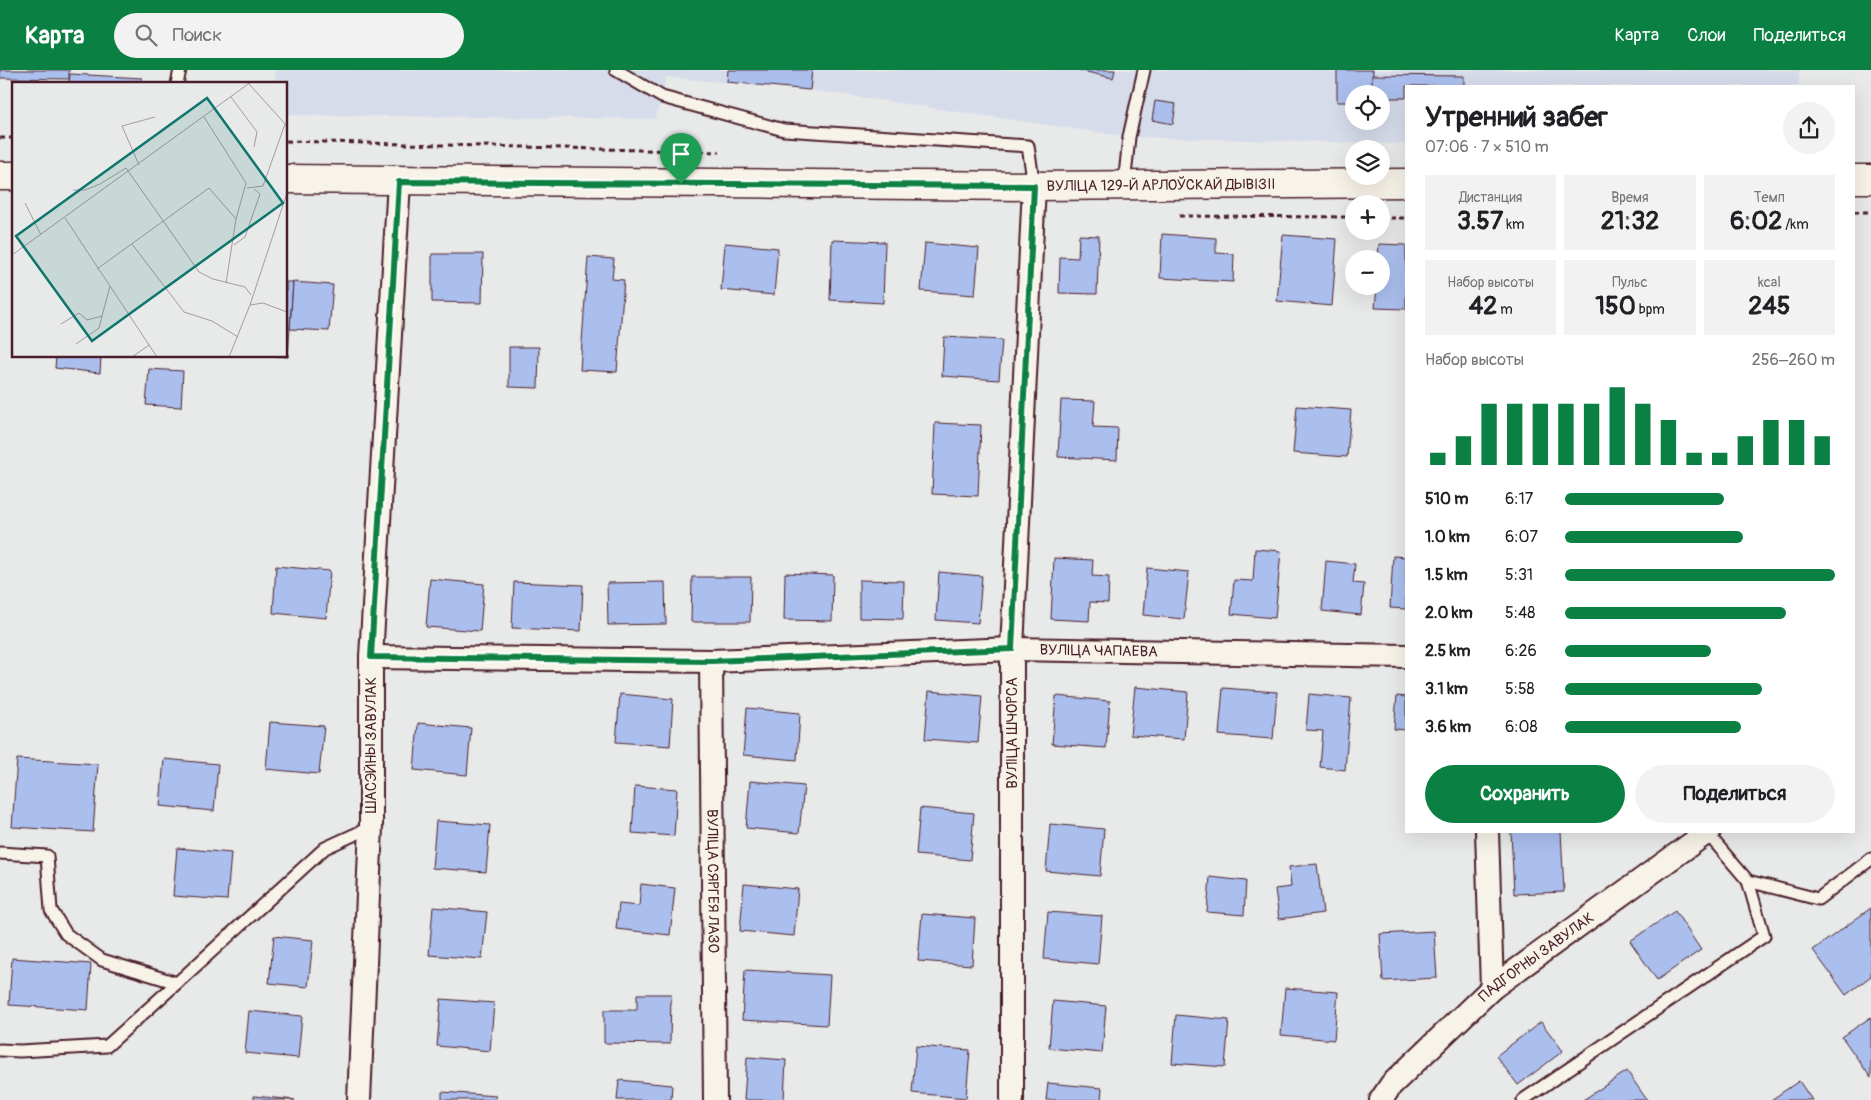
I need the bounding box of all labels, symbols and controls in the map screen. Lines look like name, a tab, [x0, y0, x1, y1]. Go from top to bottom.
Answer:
search box	[114, 13, 464, 58]
text: Карта	[25, 21, 84, 50]
icon: search	[132, 21, 160, 49]
text: Поиск	[172, 23, 222, 47]
text: Карта	[1615, 24, 1659, 47]
text: Слои	[1687, 24, 1725, 47]
text: Поделиться	[1753, 24, 1846, 47]
inset map	[12, 82, 288, 358]
map controls	[1345, 85, 1390, 295]
button: locate	[1345, 85, 1390, 130]
text: Утренний забег	[1425, 100, 1608, 135]
button: share	[1783, 102, 1835, 154]
pin	[660, 133, 702, 184]
text: 07:06 · 7 × 510 m	[1425, 137, 1549, 157]
icon: arrive	[667, 140, 695, 168]
button: layers	[1345, 140, 1390, 185]
street label: ВУЛІЦА 129-Й АРЛОЎСКАЙ ДЫВІЗІІ	[1046, 175, 1276, 195]
text: Дистанция	[1459, 189, 1522, 206]
text: Время	[1611, 189, 1649, 206]
text: Темп	[1754, 189, 1785, 206]
button: +	[1345, 195, 1390, 240]
text: 3.57	[1457, 206, 1503, 237]
text: 21:32	[1601, 206, 1659, 237]
text: 6:02	[1730, 206, 1782, 237]
text: km	[1503, 216, 1524, 233]
text: /km	[1782, 216, 1809, 233]
button: −	[1345, 250, 1390, 295]
text: Набор высоты	[1447, 274, 1534, 291]
text: Пульс	[1612, 274, 1648, 291]
text: kcal	[1758, 274, 1781, 291]
text: 42	[1469, 291, 1497, 322]
text: 150	[1595, 291, 1636, 322]
text: 245	[1748, 291, 1790, 322]
text: m	[1497, 301, 1513, 318]
text: bpm	[1636, 301, 1665, 318]
text: Набор высоты	[1425, 350, 1524, 370]
text: 256–260 m	[1752, 350, 1835, 370]
text: 510 m	[1425, 489, 1469, 509]
text: 6:17	[1505, 489, 1533, 509]
text: 1.0 km	[1425, 527, 1470, 547]
text: 6:07	[1505, 527, 1538, 547]
text: 1.5 km	[1425, 565, 1468, 585]
text: 5:31	[1505, 565, 1533, 585]
text: 2.0 km	[1425, 603, 1473, 623]
text: 5:48	[1505, 603, 1535, 623]
street label: ВУЛІЦА ЧАПАЕВА	[1040, 640, 1158, 661]
text: 2.5 km	[1425, 641, 1470, 661]
text: 6:26	[1505, 641, 1537, 661]
street label: ШАСЭЙНЫ ЗАВУЛАК	[362, 677, 381, 813]
street label: ВУЛІЦА ШЧОРСА	[1003, 677, 1022, 789]
text: 3.1 km	[1425, 679, 1468, 699]
text: 5:58	[1505, 679, 1535, 699]
text: 3.6 km	[1425, 717, 1471, 737]
text: 6:08	[1505, 717, 1538, 737]
button: Сохранить	[1425, 765, 1625, 823]
button: Поделиться	[1635, 765, 1835, 823]
street label: ВУЛІЦА СЯРГЕЯ ЛАЗО	[703, 809, 723, 953]
street label: ПАДГОРНЫ ЗАВУЛАК	[1474, 908, 1598, 1006]

